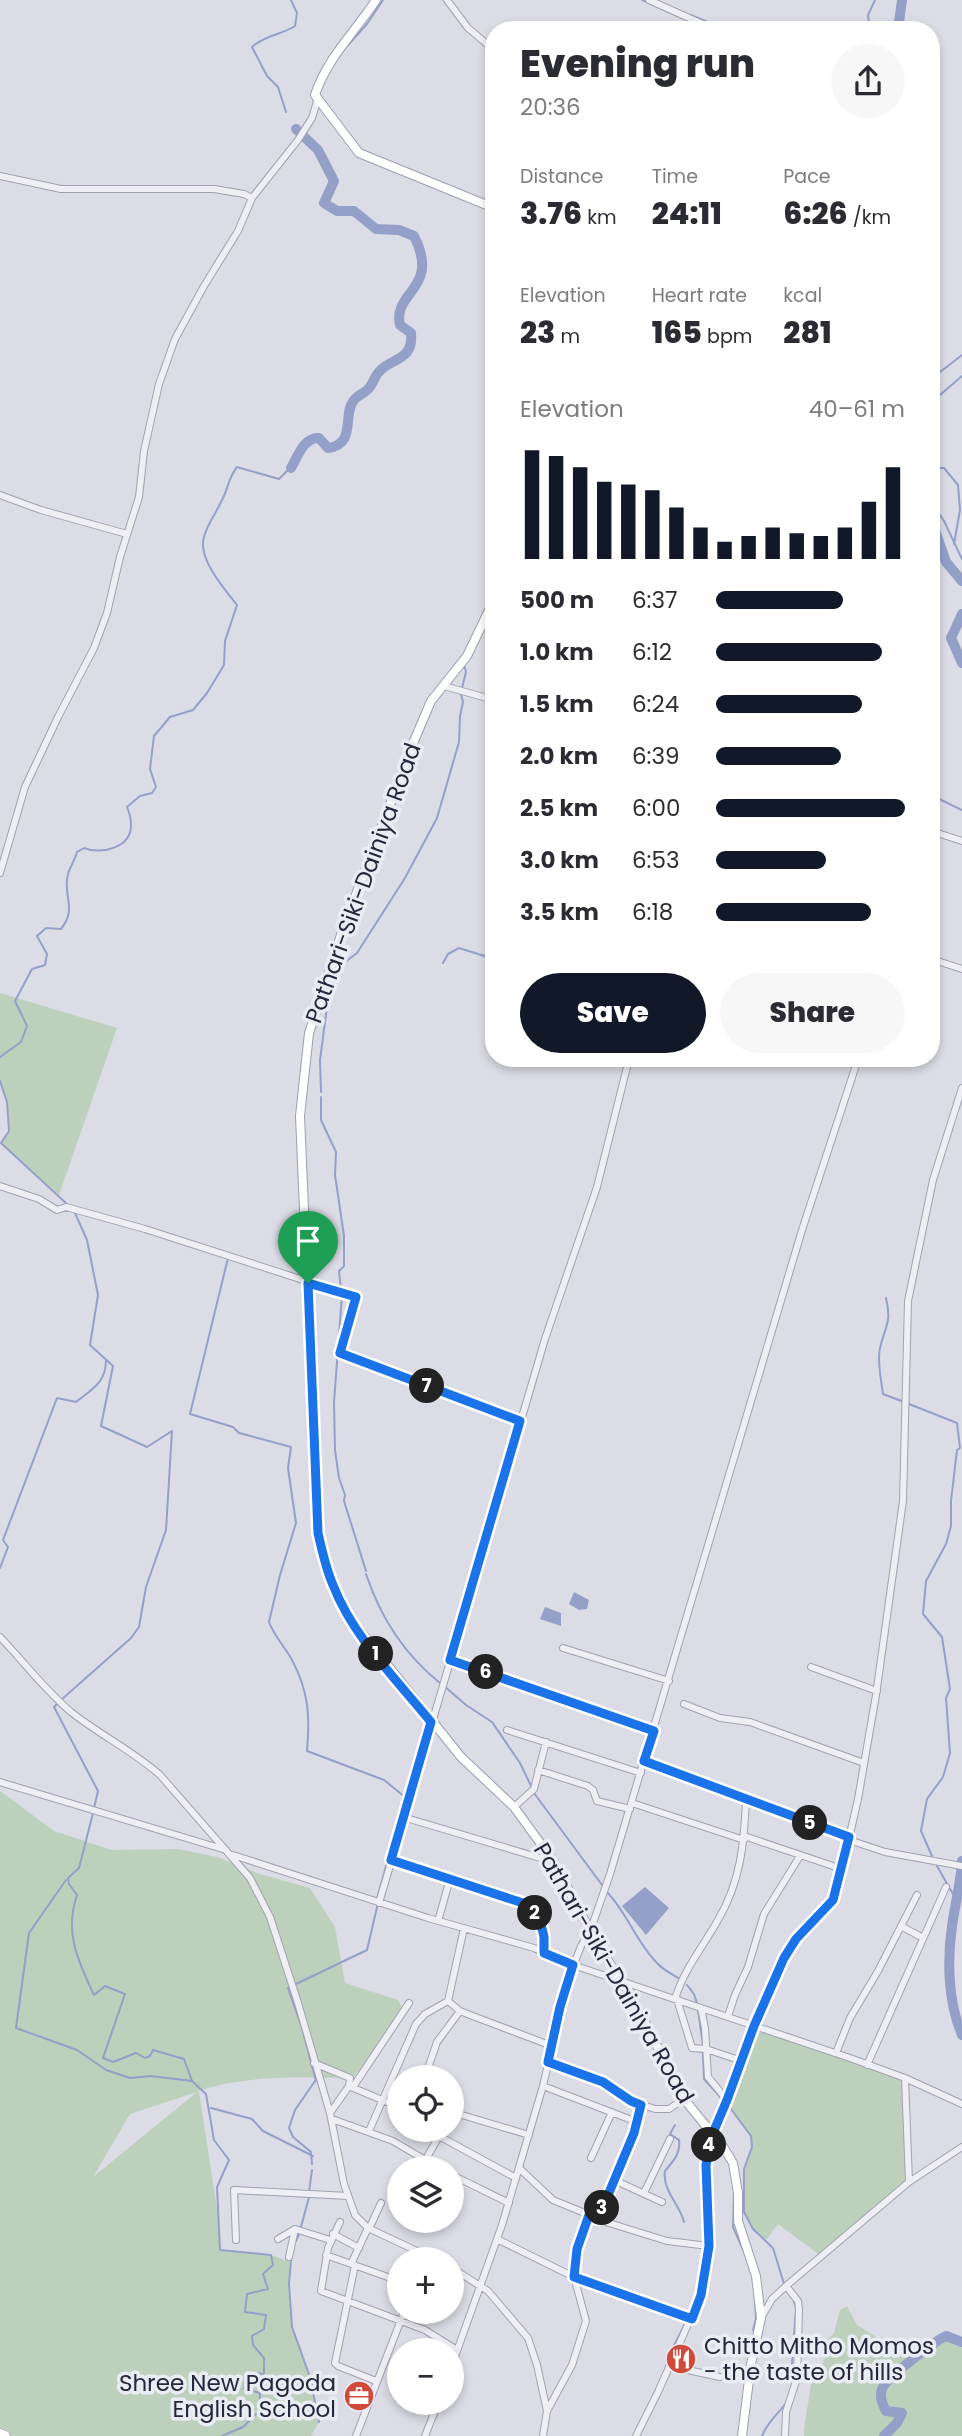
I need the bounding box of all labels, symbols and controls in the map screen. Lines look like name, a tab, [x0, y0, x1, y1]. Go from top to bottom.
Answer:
text: Evening run	[520, 37, 755, 90]
button: share	[831, 44, 905, 118]
text: 20:36	[520, 91, 581, 123]
text: Distance	[520, 163, 603, 190]
text: Time	[652, 163, 698, 190]
text: Pace	[783, 163, 831, 190]
text: 3.76	[520, 192, 582, 235]
text: 24:11	[652, 192, 722, 235]
text: 6:26	[783, 192, 848, 235]
text: km	[582, 204, 617, 231]
text: /km	[848, 204, 891, 231]
text: Elevation	[520, 282, 606, 309]
text: Heart rate	[652, 282, 747, 309]
text: kcal	[783, 282, 822, 309]
text: 23	[520, 311, 555, 354]
text: 165	[652, 311, 702, 354]
text: 281	[783, 311, 832, 354]
text: m	[555, 323, 580, 350]
text: bpm	[702, 323, 752, 350]
text: Elevation	[520, 393, 624, 425]
text: 40–61 m	[809, 393, 905, 425]
text: 500 m	[520, 584, 594, 616]
text: 6:37	[632, 584, 678, 616]
text: 1.0 km	[520, 636, 594, 668]
text: 6:12	[632, 636, 672, 668]
text: 1.5 km	[520, 688, 594, 720]
text: 6:24	[632, 688, 679, 720]
street label: Pathari-Siki-Dainiya Road	[297, 738, 429, 1028]
text: 2.0 km	[520, 740, 598, 772]
text: 6:39	[632, 740, 680, 772]
text: 2.5 km	[520, 792, 598, 824]
text: 6:00	[632, 792, 680, 824]
text: 3.0 km	[520, 844, 599, 876]
text: 6:53	[632, 844, 680, 876]
text: 3.5 km	[520, 896, 599, 928]
text: 6:18	[632, 896, 673, 928]
button: Save	[520, 973, 706, 1053]
button: Share	[720, 973, 905, 1053]
pin	[278, 1211, 338, 1283]
icon: arrive	[289, 1222, 327, 1260]
pin: 7	[410, 1368, 444, 1404]
text: 7	[421, 1372, 432, 1399]
pin: 1	[358, 1636, 394, 1672]
text: 1	[372, 1640, 379, 1667]
pin: 6	[468, 1654, 504, 1690]
text: 6	[479, 1658, 492, 1685]
pin: 5	[792, 1806, 828, 1840]
text: 5	[803, 1809, 816, 1836]
street label: Pathari-Siki-Dainiya Road	[526, 1837, 702, 2109]
pin: 2	[518, 1896, 552, 1930]
text: 2	[529, 1899, 540, 1926]
map controls	[387, 2065, 464, 2415]
button: locate	[387, 2065, 464, 2142]
pin: 4	[692, 2128, 726, 2162]
text: 4	[702, 2131, 715, 2158]
button: layers	[387, 2156, 464, 2233]
pin: 3	[584, 2190, 620, 2226]
text: 3	[596, 2194, 607, 2221]
button: +	[387, 2247, 464, 2324]
place label: Chitto Mitho Momos - the taste of hills	[704, 2330, 934, 2388]
button: −	[387, 2338, 464, 2415]
restaurant icon: Chitto Mitho Momos - the taste of hills	[664, 2342, 698, 2376]
place label: Shree New Pagoda English School	[119, 2367, 336, 2425]
office icon: Shree New Pagoda English School	[342, 2379, 376, 2413]

